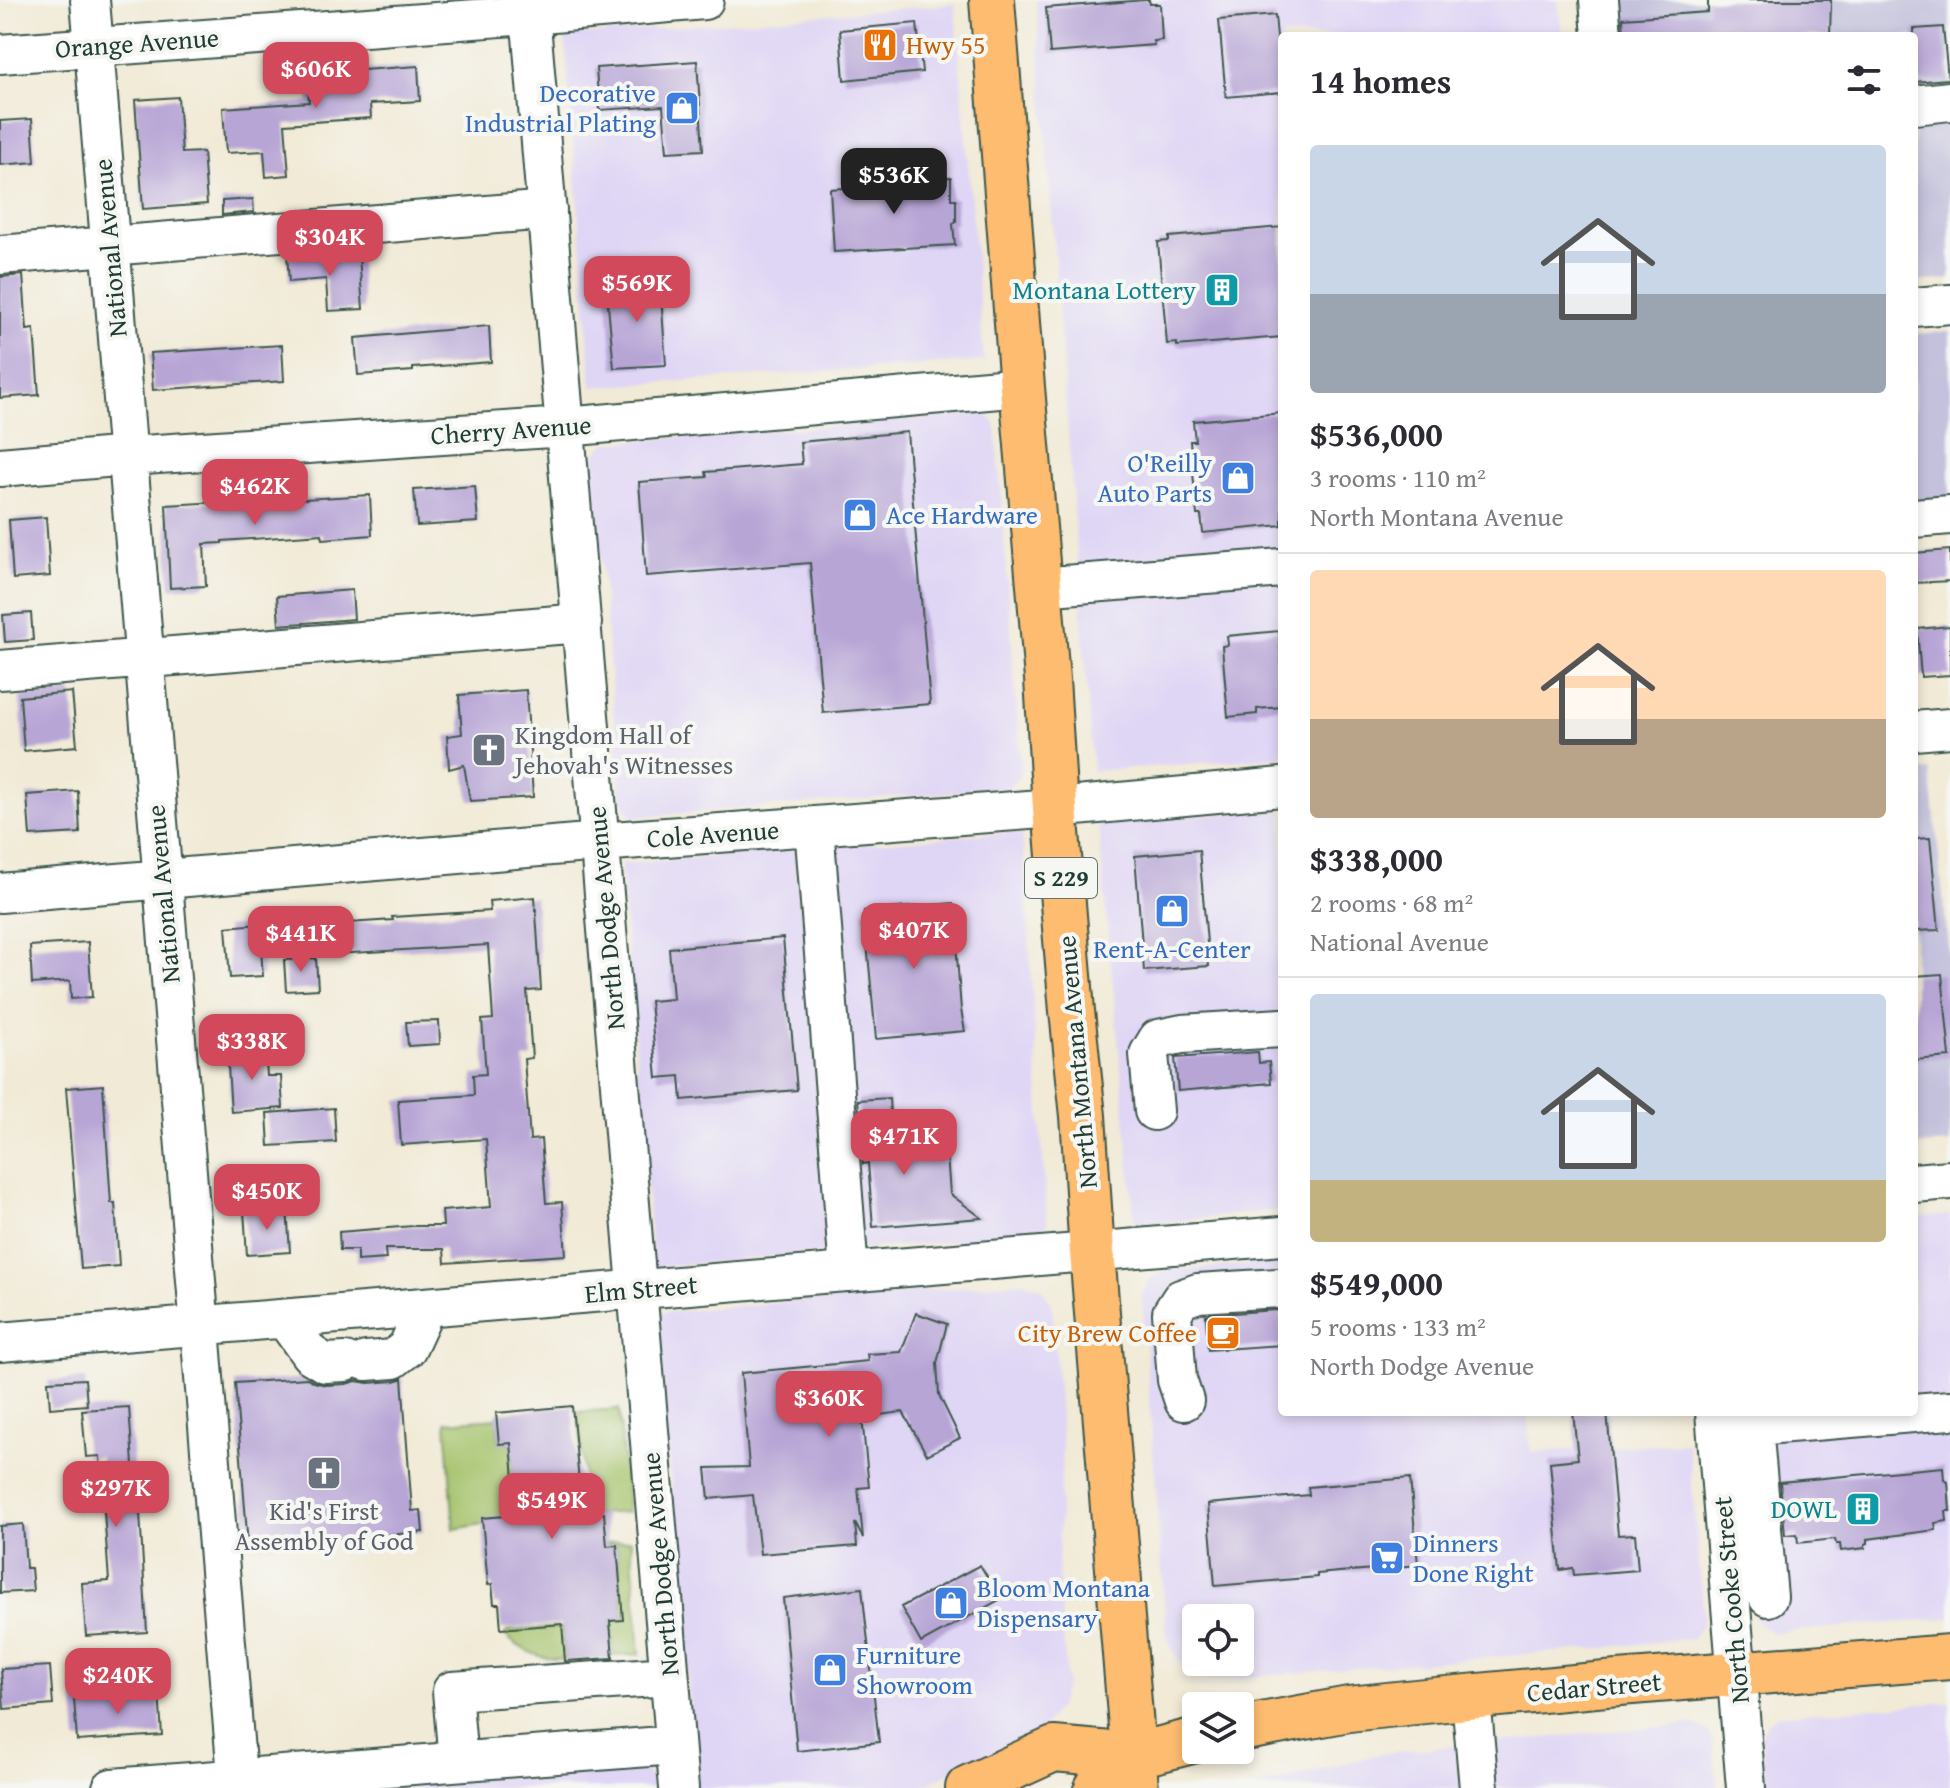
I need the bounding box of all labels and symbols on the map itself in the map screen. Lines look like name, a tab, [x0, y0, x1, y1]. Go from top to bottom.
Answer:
street label: Orange Avenue	[54, 17, 220, 68]
place label: Hwy 55	[906, 25, 985, 64]
restaurant icon: Hwy 55	[861, 26, 899, 64]
pin: $606K	[260, 42, 372, 110]
place label: Decorative Industrial Plating	[465, 73, 656, 142]
shop icon: Decorative Industrial Plating	[663, 89, 701, 127]
pin: $536K	[838, 148, 950, 216]
street label: National Avenue	[82, 157, 137, 339]
pin: $304K	[274, 210, 386, 278]
pin: $569K	[581, 256, 693, 324]
place label: Montana Lottery	[1013, 270, 1196, 309]
building icon: Montana Lottery	[1203, 271, 1241, 309]
street label: Cherry Avenue	[429, 404, 593, 455]
place label: O'Reilly Auto Parts	[1098, 443, 1212, 512]
pin: $462K	[199, 459, 311, 527]
shop icon: O'Reilly Auto Parts	[1219, 459, 1257, 497]
place label: Ace Hardware	[886, 495, 1038, 534]
shop icon: Ace Hardware	[841, 496, 879, 534]
place label: Kingdom Hall of Jehovah's Witnesses	[512, 715, 733, 784]
church icon: Kingdom Hall of Jehovah's Witnesses	[470, 731, 508, 769]
street label: National Avenue	[135, 803, 190, 985]
street label: North Dodge Avenue	[576, 805, 635, 1031]
street label: Cole Avenue	[646, 809, 780, 858]
road number: S 229	[1025, 858, 1097, 898]
shop icon: Rent-A-Center	[1153, 892, 1191, 930]
pin: $407K	[858, 903, 970, 971]
pin: $441K	[245, 906, 357, 974]
place label: Rent-A-Center	[1093, 929, 1251, 968]
street label: North Montana Avenue	[1046, 934, 1107, 1190]
pin: $338K	[196, 1014, 308, 1082]
pin: $471K	[848, 1109, 960, 1177]
pin: $450K	[211, 1164, 323, 1232]
street label: Elm Street	[583, 1264, 699, 1313]
place label: City Brew Coffee	[1018, 1313, 1197, 1352]
cafe icon: City Brew Coffee	[1204, 1314, 1242, 1352]
pin: $360K	[773, 1371, 885, 1439]
street label: North Dodge Avenue	[630, 1451, 689, 1677]
church icon: Kid's First Assembly of God	[305, 1454, 343, 1492]
pin: $297K	[60, 1461, 172, 1529]
pin: $549K	[496, 1473, 608, 1541]
place label: DOWL	[1771, 1489, 1837, 1528]
building icon: DOWL	[1844, 1490, 1882, 1528]
place label: Kid's First Assembly of God	[234, 1491, 414, 1560]
street label: North Cooke Street	[1702, 1495, 1759, 1705]
place label: Dinners Done Right	[1413, 1523, 1534, 1592]
supermarket icon: Dinners Done Right	[1368, 1539, 1406, 1577]
place label: Bloom Montana Dispensary	[977, 1568, 1151, 1637]
shop icon: Bloom Montana Dispensary	[932, 1584, 970, 1622]
place label: Furniture Showroom	[856, 1635, 973, 1704]
pin: $240K	[62, 1648, 174, 1716]
shop icon: Furniture Showroom	[811, 1651, 849, 1689]
street label: Cedar Street	[1525, 1661, 1663, 1712]

